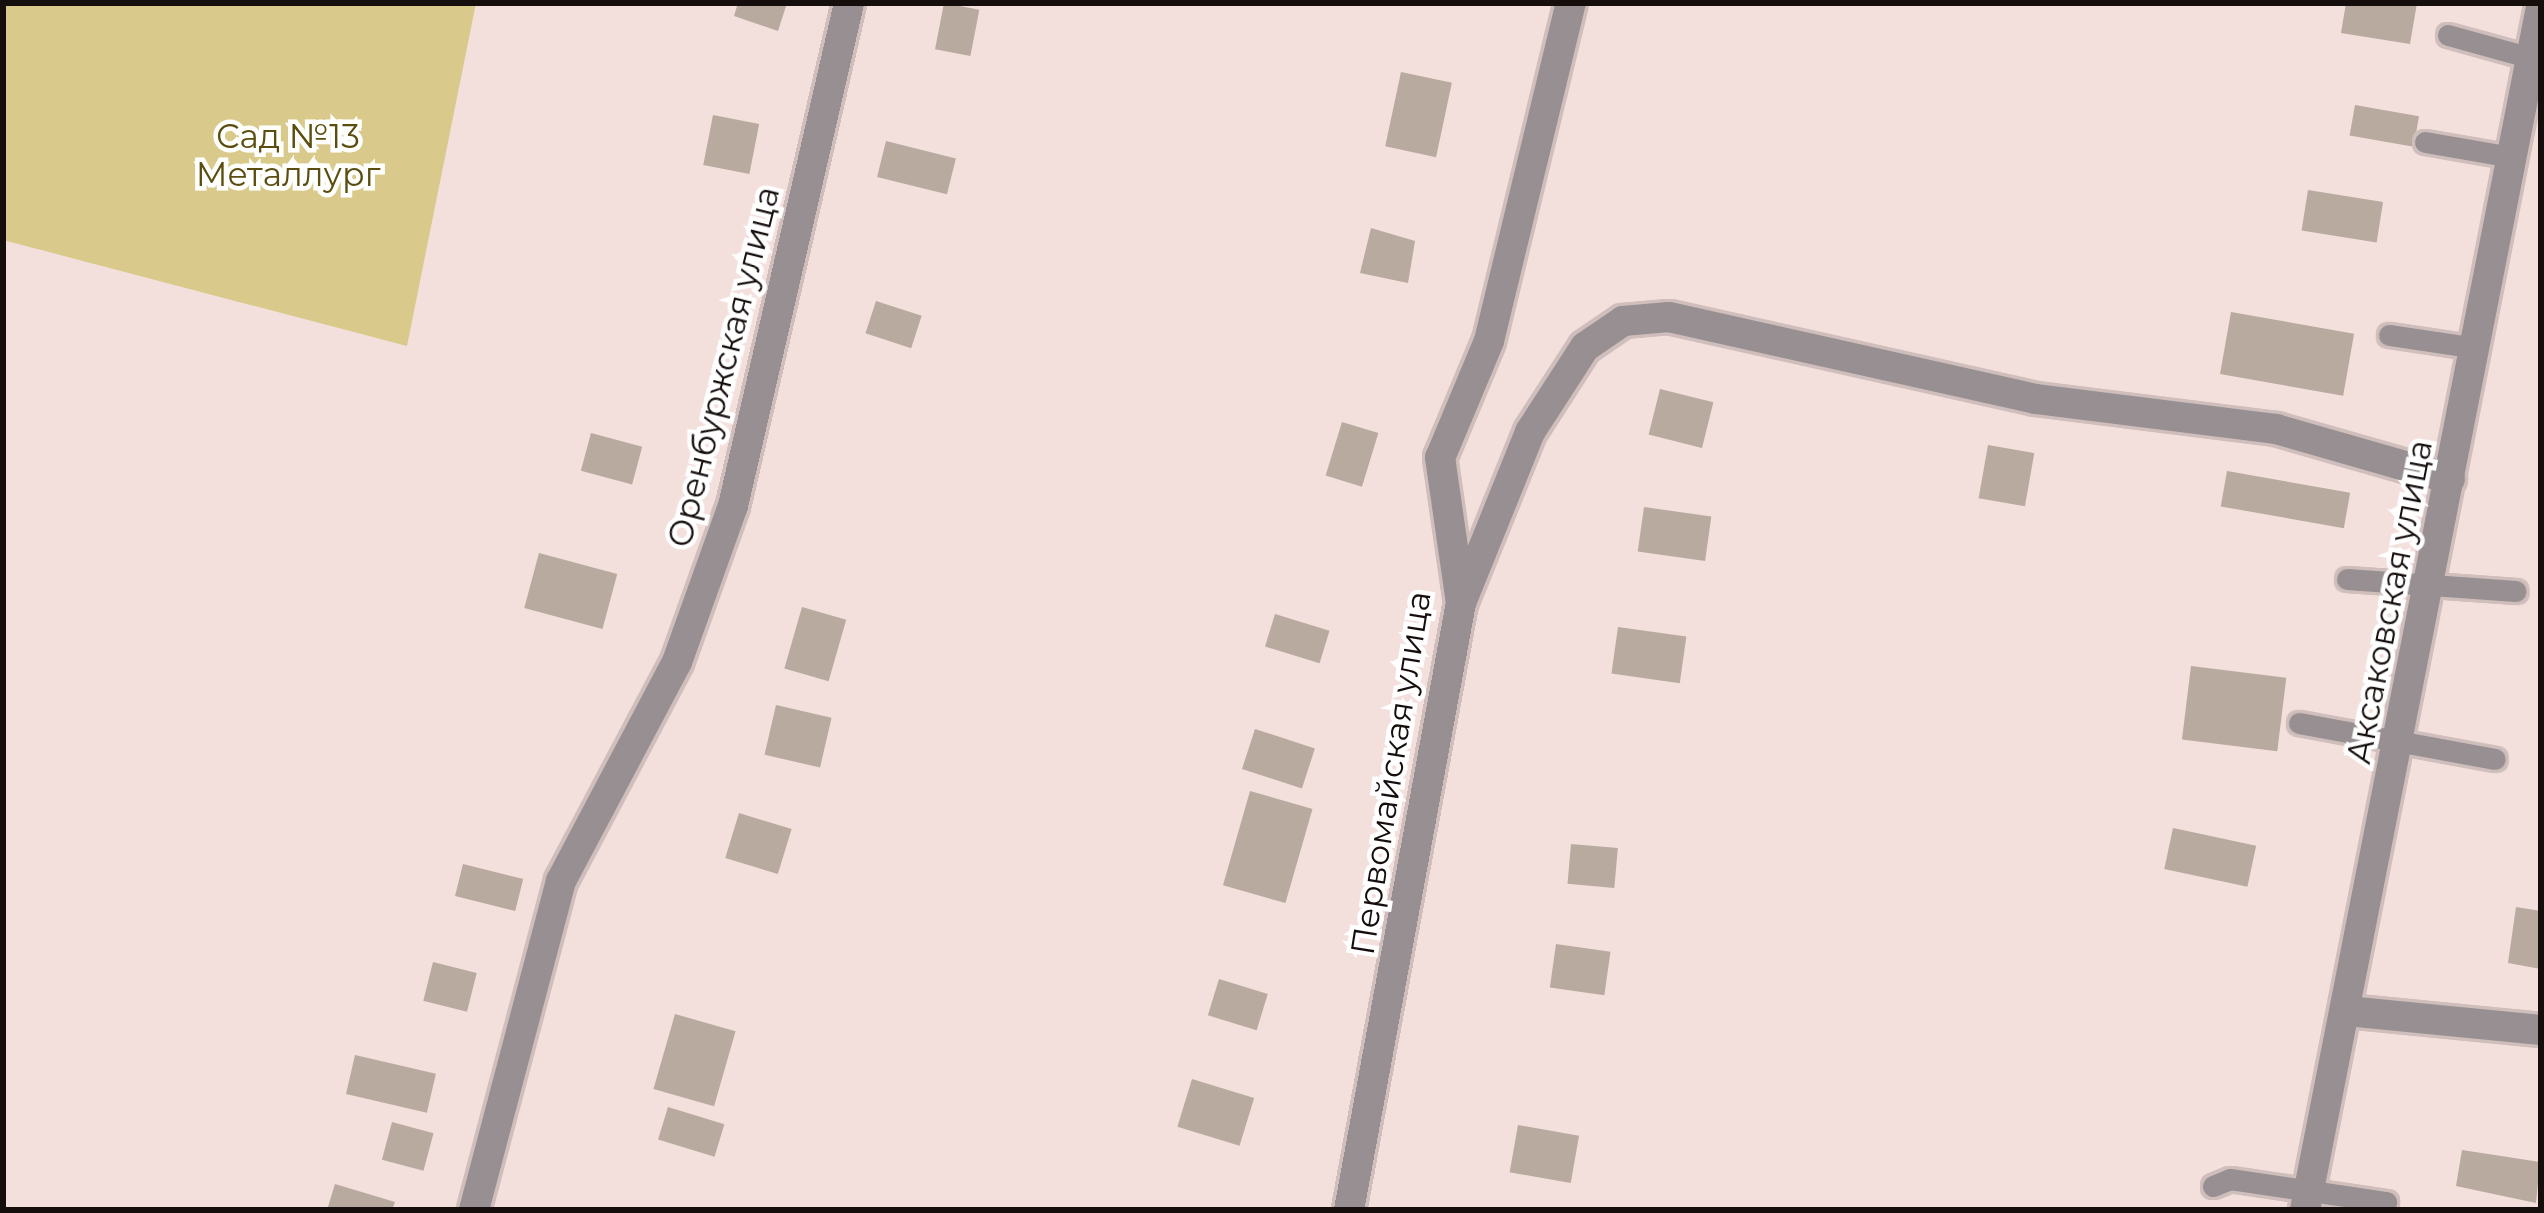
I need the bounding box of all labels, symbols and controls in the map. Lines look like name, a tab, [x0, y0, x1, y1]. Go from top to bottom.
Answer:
park label: Сад №13 Металлург	[196, 117, 380, 195]
street label: Оренбуржская улица	[660, 183, 788, 551]
street label: Аксаковская улица	[2339, 437, 2441, 767]
street label: Первомайская улица	[1343, 588, 1439, 958]

